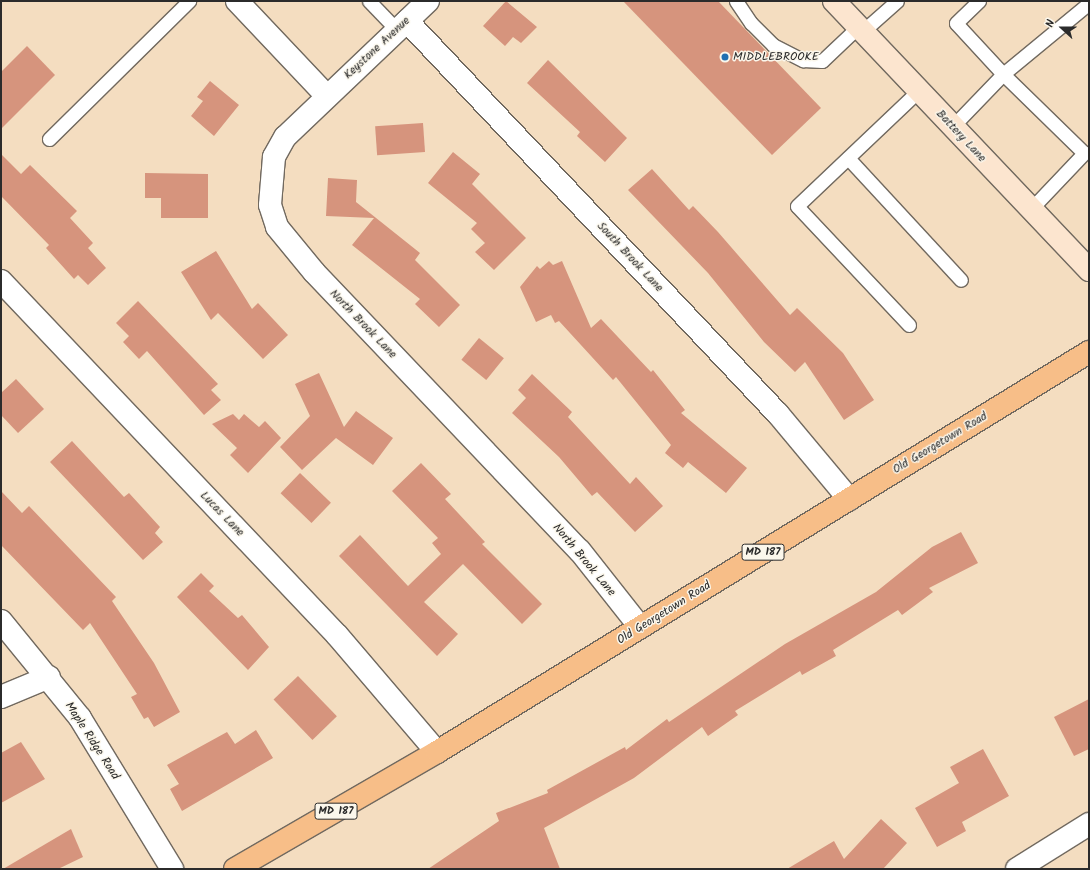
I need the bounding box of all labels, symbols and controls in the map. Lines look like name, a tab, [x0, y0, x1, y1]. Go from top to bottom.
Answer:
north arrow	[1042, 8, 1082, 48]
street label: Keystone Avenue	[341, 14, 413, 82]
text: N	[1041, 17, 1060, 30]
place label: MIDDLEBROOKE	[733, 50, 819, 64]
marker: MIDDLEBROOKE	[720, 52, 730, 62]
street label: Battery Lane	[933, 107, 989, 165]
street label: South Brook Lane	[594, 219, 666, 295]
street label: North Brook Lane	[326, 287, 400, 361]
street label: Old Georgetown Road	[890, 409, 990, 477]
street label: Lucas Lane	[197, 488, 247, 540]
street label: North Brook Lane	[549, 521, 619, 599]
road number: MD 187	[741, 543, 785, 561]
street label: Old Georgetown Road	[614, 578, 714, 648]
street label: Maple Ridge Road	[62, 699, 122, 783]
road number: MD 187	[314, 802, 358, 820]

